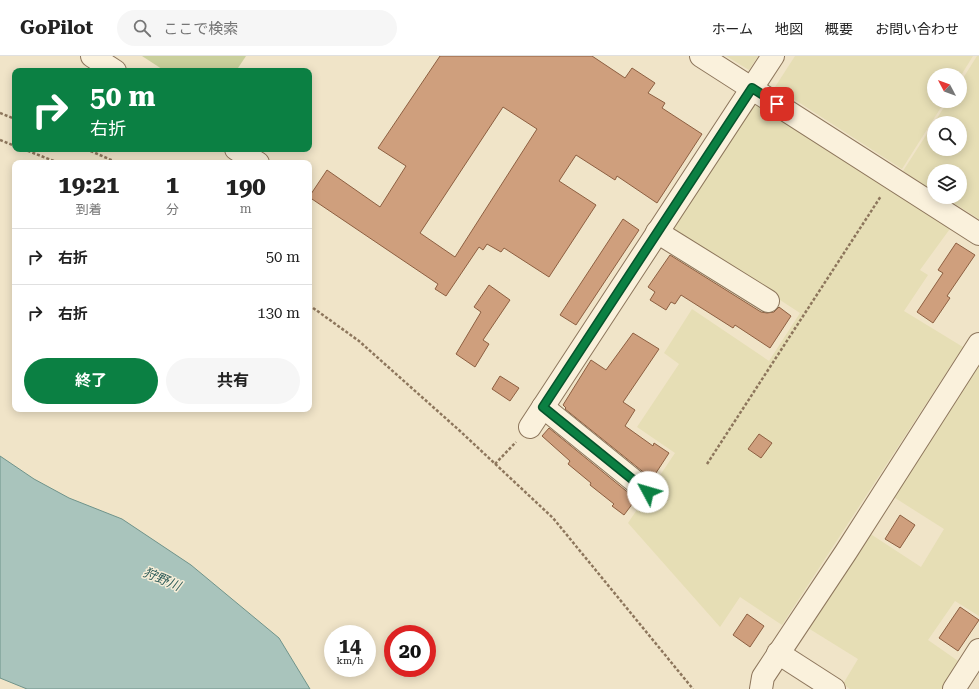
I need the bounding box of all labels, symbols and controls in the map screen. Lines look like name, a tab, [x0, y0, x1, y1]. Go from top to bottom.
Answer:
search box	[117, 10, 397, 46]
text: GoPilot	[20, 16, 93, 39]
icon: search	[131, 17, 153, 39]
text: ここで検索	[163, 20, 238, 38]
text: ホーム	[711, 21, 753, 37]
text: 地図	[775, 21, 803, 37]
text: 概要	[825, 21, 853, 37]
text: お問い合わせ	[875, 21, 959, 37]
north arrow	[927, 68, 967, 108]
map controls	[927, 68, 967, 204]
text: 50 m	[90, 80, 155, 113]
icon: right	[24, 84, 76, 136]
pin	[760, 87, 794, 121]
icon: arrive	[766, 93, 788, 115]
button: search	[927, 116, 967, 156]
text: 右折	[90, 118, 126, 139]
button: layers	[927, 164, 967, 204]
text: 19:21	[58, 171, 120, 199]
text: 1	[166, 171, 179, 199]
text: 190	[225, 173, 266, 201]
text: m	[240, 201, 252, 216]
text: 到着	[76, 202, 102, 217]
text: 分	[166, 202, 179, 217]
icon: right	[24, 246, 46, 268]
text: 50 m	[266, 248, 300, 266]
text: 右折	[58, 249, 88, 267]
icon: right	[24, 302, 46, 324]
text: 130 m	[257, 304, 300, 322]
text: 右折	[58, 305, 88, 323]
button: 終了	[24, 358, 158, 404]
button: 共有	[166, 358, 300, 404]
position arrow	[627, 471, 669, 513]
water label: 狩野川	[141, 564, 185, 594]
speed limit sign: 20	[384, 625, 436, 677]
text: 14	[339, 634, 361, 658]
text: km/h	[337, 655, 363, 666]

